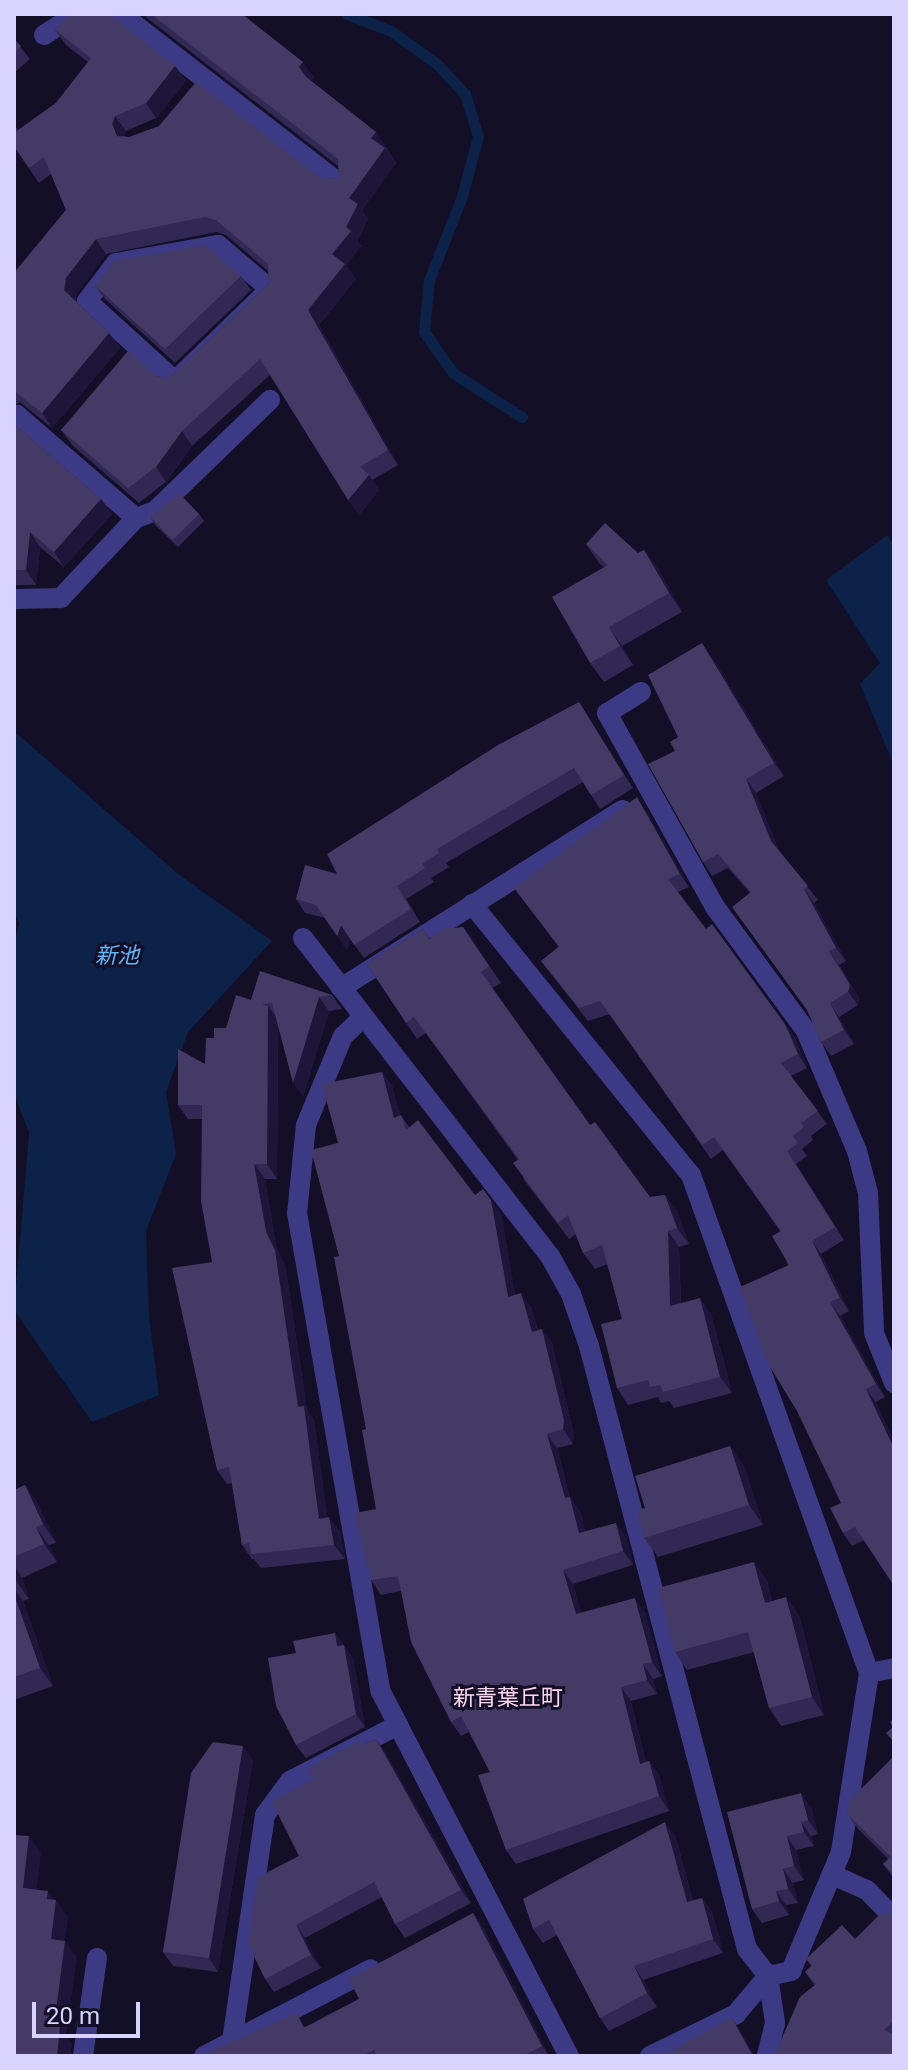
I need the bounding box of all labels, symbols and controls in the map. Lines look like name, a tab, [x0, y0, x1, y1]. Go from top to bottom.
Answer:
water label: 新池	[95, 943, 139, 969]
district label: 新青葉丘町	[453, 1685, 563, 1711]
scale bar	[36, 1986, 144, 2036]
text: 20 m	[46, 2002, 100, 2030]

